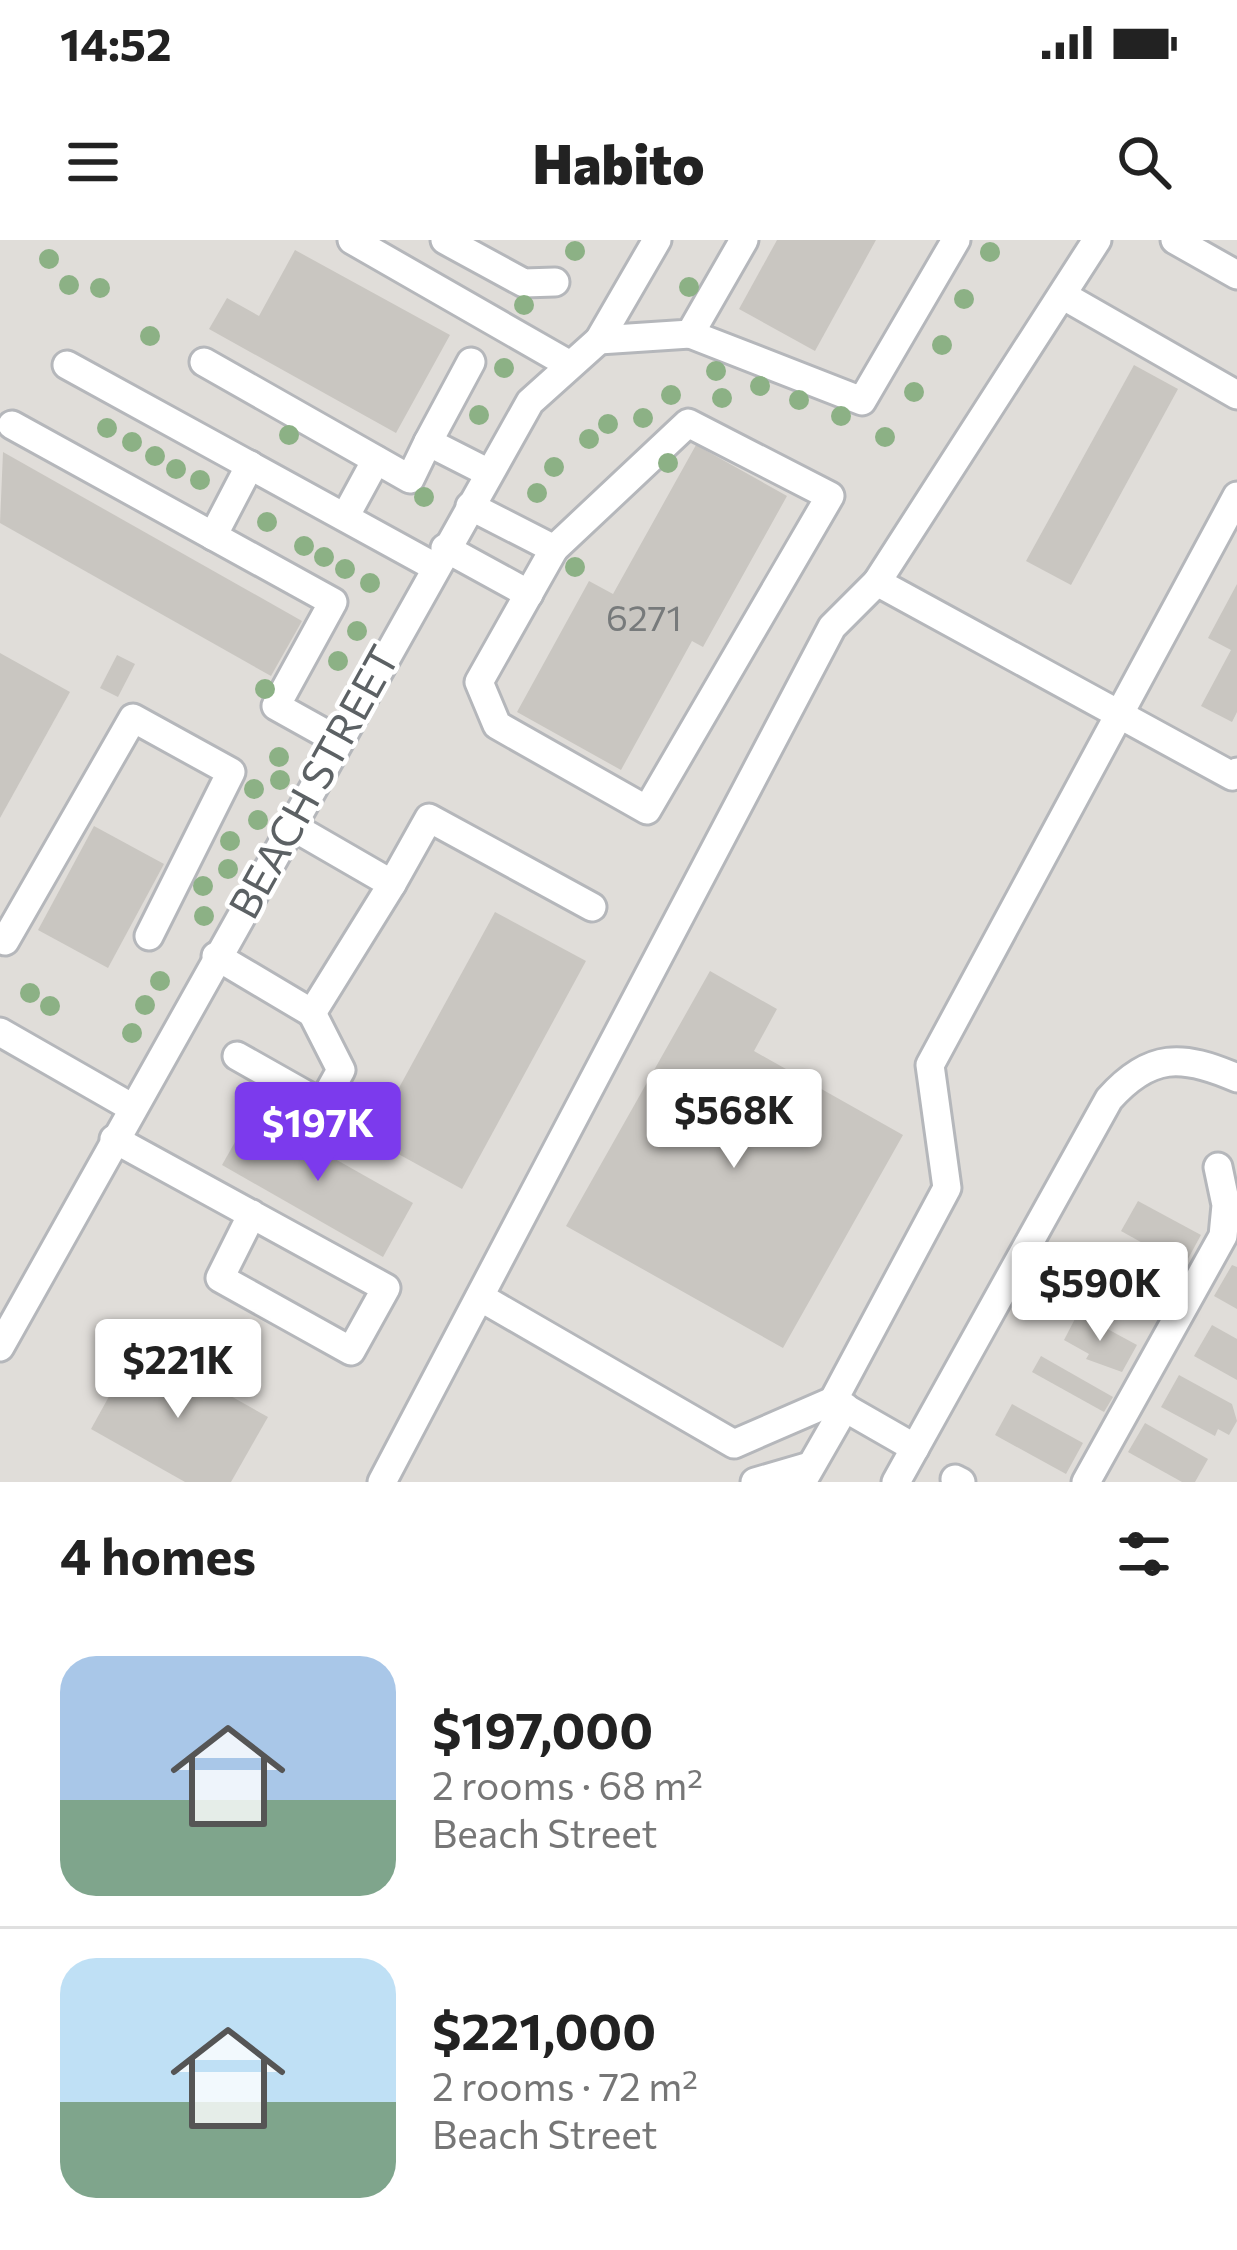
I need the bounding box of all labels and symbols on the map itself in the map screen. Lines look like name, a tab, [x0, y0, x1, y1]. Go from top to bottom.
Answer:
house number: 6271	[606, 594, 682, 638]
street label: BEACH STREET	[216, 635, 409, 927]
pin: $568K	[650, 1069, 818, 1171]
pin: $197K	[234, 1082, 402, 1184]
pin: $590K	[1016, 1242, 1184, 1344]
pin: $221K	[94, 1319, 262, 1421]

